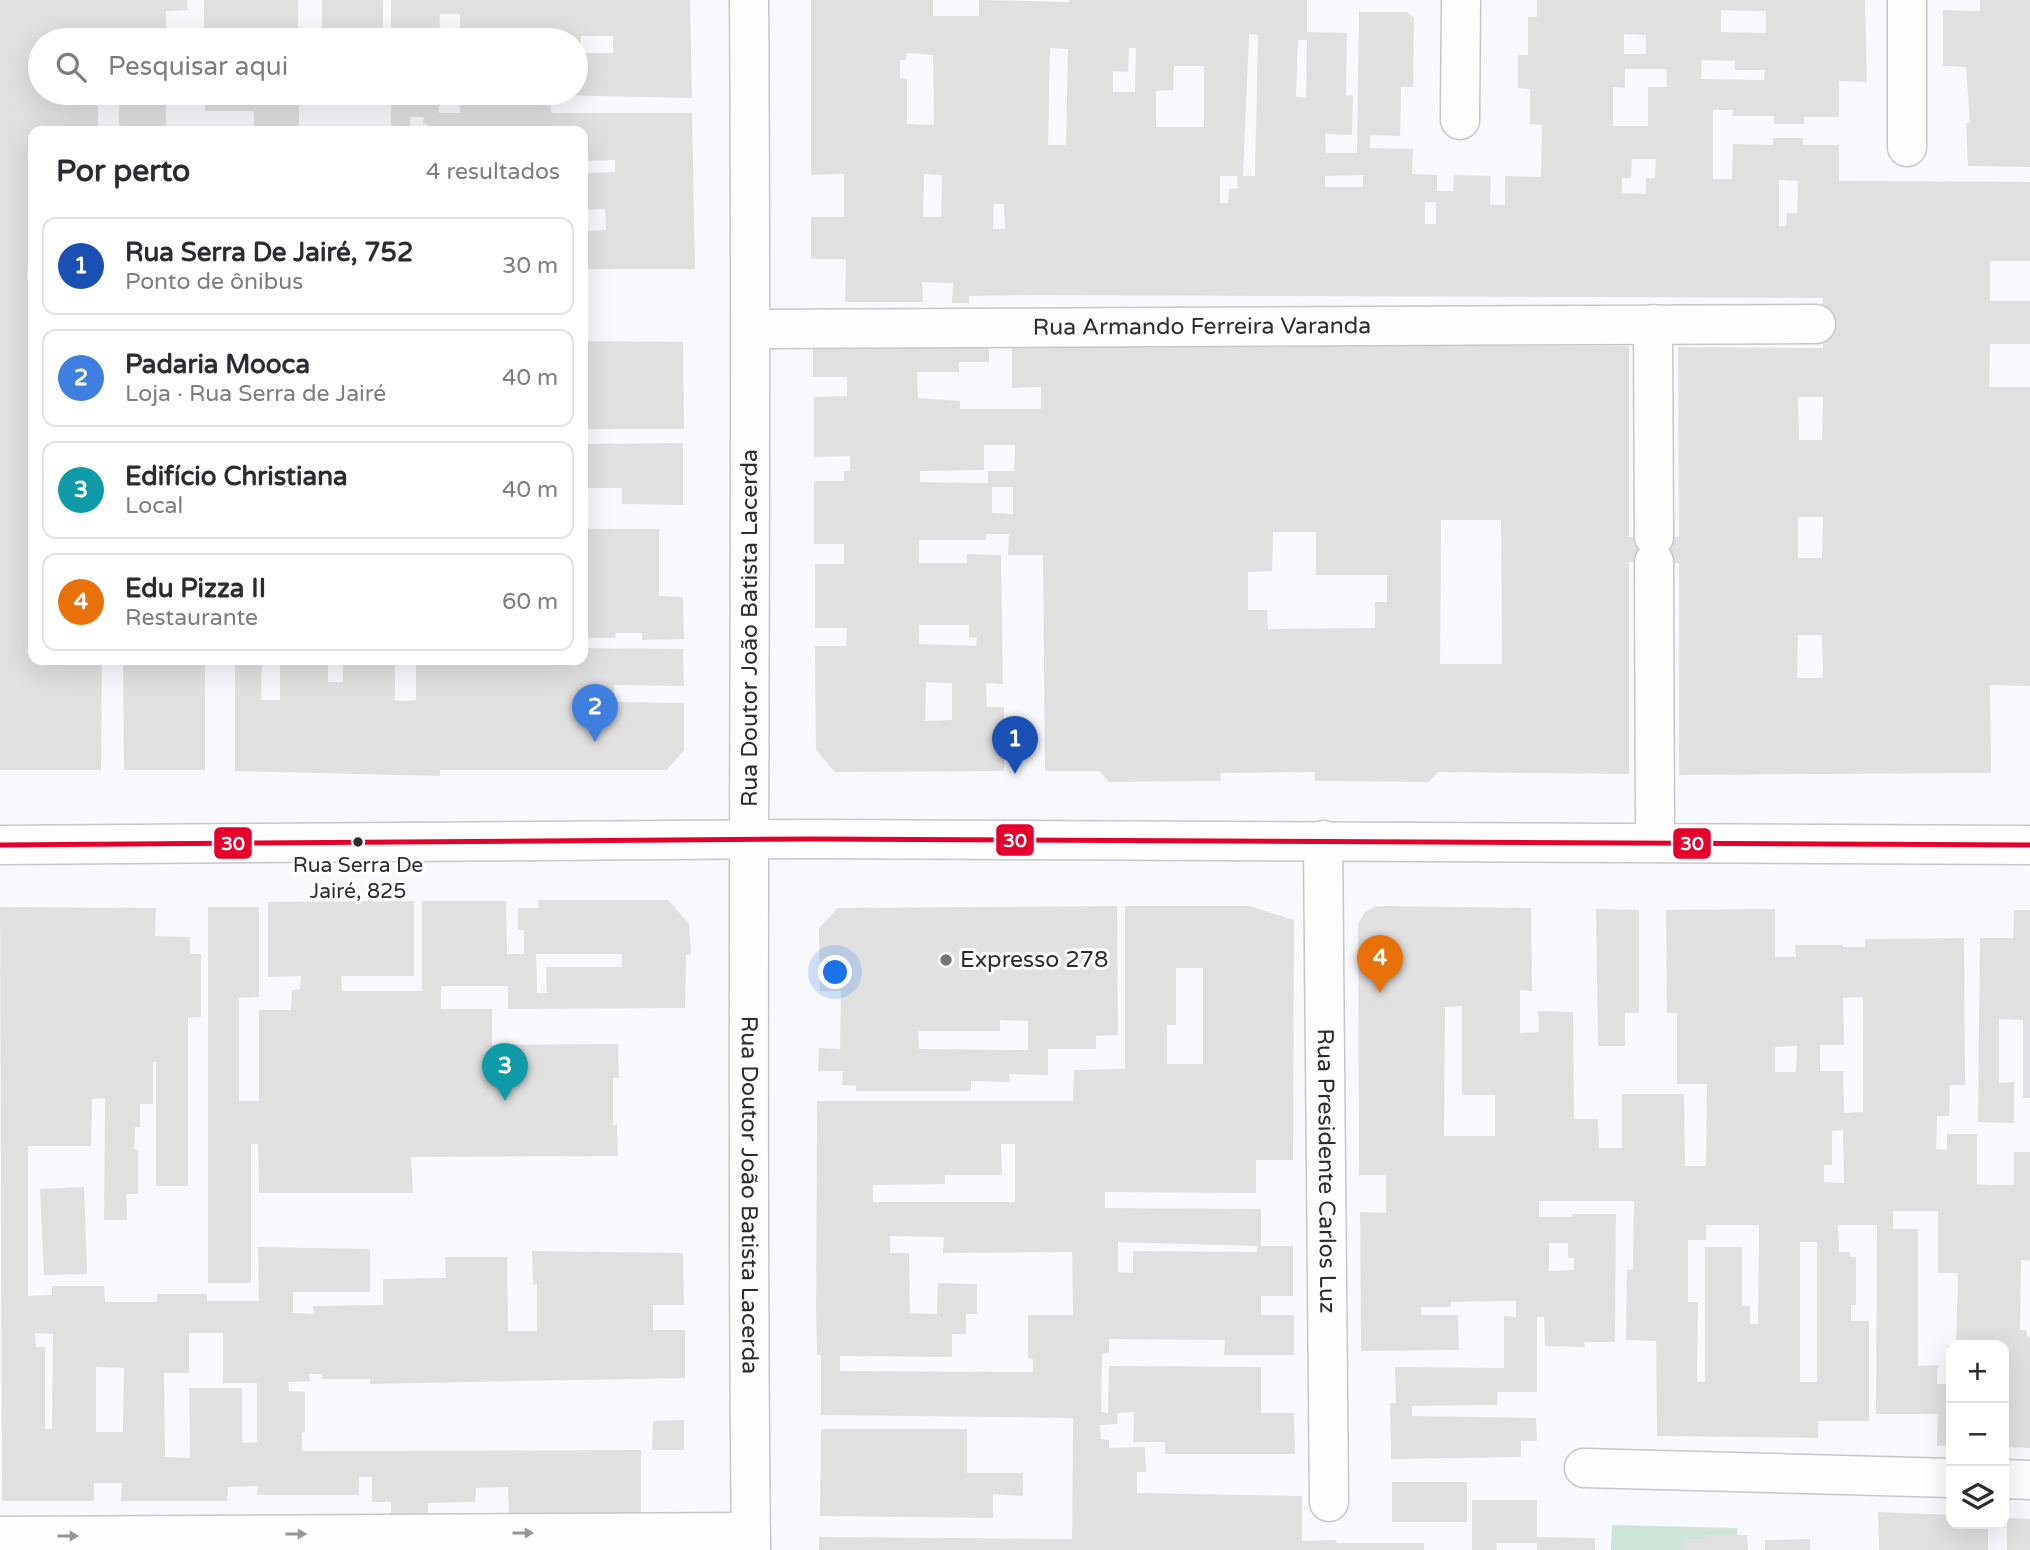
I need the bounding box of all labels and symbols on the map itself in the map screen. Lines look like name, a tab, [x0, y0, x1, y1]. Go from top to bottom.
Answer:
street label: Rua Armando Ferreira Varanda	[1033, 312, 1371, 342]
street label: Rua Doutor João Batista Lacerda	[736, 449, 764, 807]
pin: 2	[572, 684, 618, 742]
pin: 1	[992, 716, 1038, 774]
line badge: 30	[995, 823, 1035, 857]
line badge: 30	[213, 826, 253, 860]
line badge: 30	[1672, 827, 1712, 860]
text: 30	[1003, 830, 1027, 852]
text: 30	[221, 833, 245, 855]
text: 30	[1680, 833, 1704, 855]
marker: Rua Serra De Jairé, 825	[351, 835, 365, 849]
place label: Rua Serra De Jairé, 825	[293, 853, 423, 904]
pin: 4	[1357, 935, 1403, 993]
place label: Expresso 278	[960, 946, 1109, 974]
marker: Expresso 278	[938, 952, 954, 968]
your location	[818, 955, 852, 989]
street label: Rua Doutor João Batista Lacerda	[735, 1016, 763, 1374]
street label: Rua Presidente Carlos Luz	[1311, 1028, 1341, 1314]
pin: 3	[482, 1043, 528, 1101]
one-way arrow	[512, 1527, 534, 1539]
one-way arrow	[285, 1528, 307, 1540]
one-way arrow	[57, 1530, 79, 1541]

